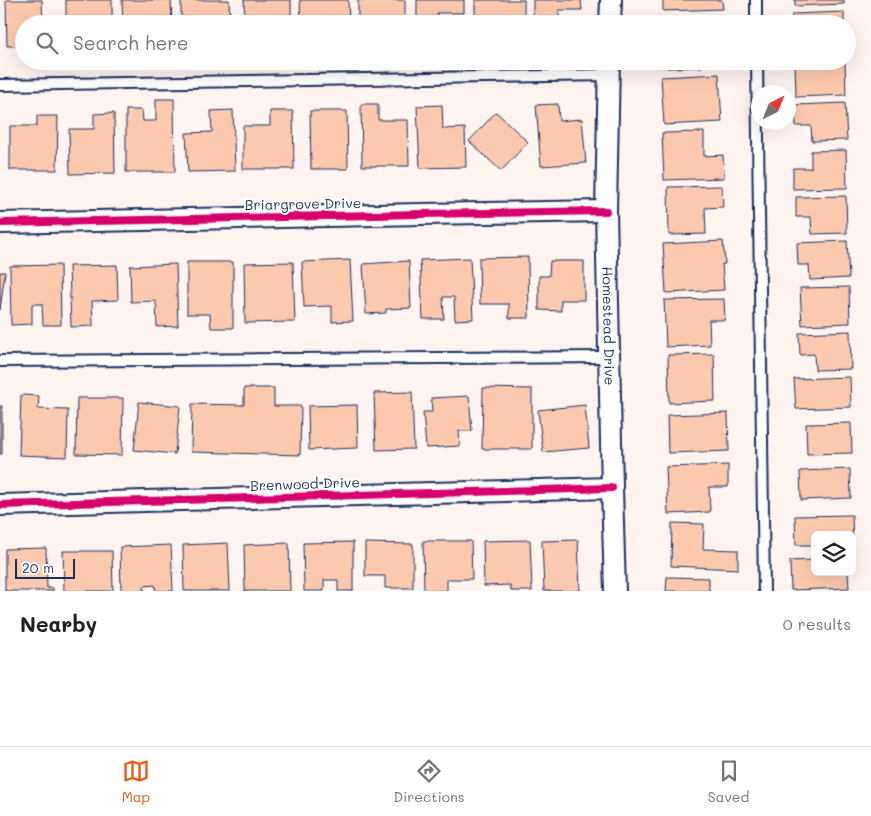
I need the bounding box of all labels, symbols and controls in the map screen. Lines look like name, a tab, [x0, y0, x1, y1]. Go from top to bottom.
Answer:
search box	[15, 15, 856, 70]
icon: search	[33, 29, 61, 57]
text: Search here	[73, 30, 189, 55]
north arrow	[751, 85, 796, 130]
street label: Briargrove Drive	[244, 193, 362, 214]
street label: Homestead Drive	[598, 266, 620, 386]
street label: Brenwood Drive	[250, 472, 360, 495]
map controls	[811, 531, 856, 576]
button: layers	[811, 531, 856, 576]
scale bar	[15, 556, 75, 579]
text: 20 m	[22, 558, 54, 577]
text: Nearby	[20, 610, 97, 637]
text: 0 results	[783, 613, 851, 634]
tab: Map	[122, 757, 150, 806]
tab: Directions	[393, 757, 465, 806]
tab: Saved	[708, 757, 749, 806]

